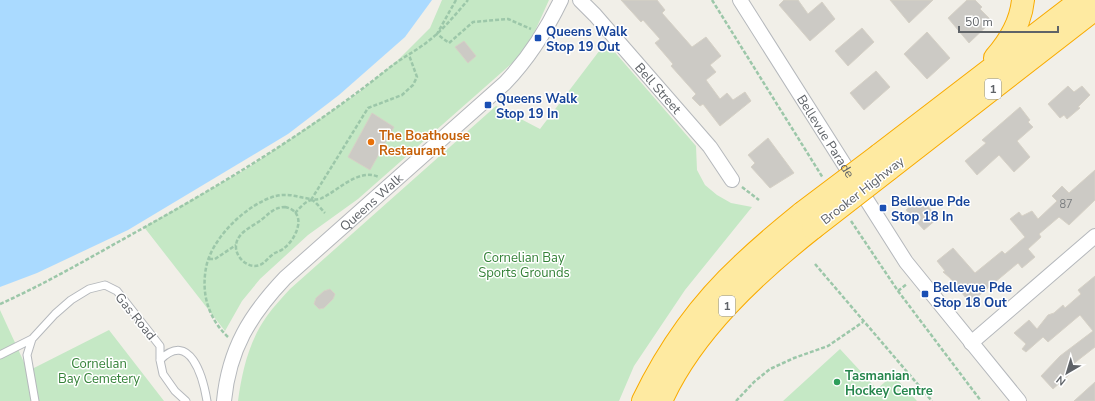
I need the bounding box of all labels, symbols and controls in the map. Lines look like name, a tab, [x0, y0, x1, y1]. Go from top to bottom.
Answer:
scale bar	[959, 8, 1058, 34]
text: 50 m	[965, 14, 993, 30]
place label: Queens Walk Stop 19 Out	[546, 23, 628, 56]
marker: Queens Walk Stop 19 Out	[533, 33, 543, 43]
street label: Bell Street	[631, 59, 685, 118]
road number: 1	[985, 79, 1001, 99]
place label: Queens Walk Stop 19 In	[496, 90, 578, 123]
street label: Bellevue Parade	[792, 91, 858, 182]
marker: Queens Walk Stop 19 In	[483, 100, 493, 110]
place label: The Boathouse Restaurant	[379, 127, 470, 160]
marker: The Boathouse Restaurant	[366, 137, 376, 147]
street label: Brooker Highway	[817, 152, 908, 229]
street label: Queens Walk	[336, 169, 407, 236]
place label: Bellevue Pde Stop 18 In	[891, 193, 970, 226]
house number: 87	[1059, 197, 1073, 212]
marker: Bellevue Pde Stop 18 In	[878, 203, 888, 213]
park label: Cornelian Bay Sports Grounds	[478, 249, 570, 282]
place label: Bellevue Pde Stop 18 Out	[933, 279, 1012, 312]
street label: Gas Road	[111, 289, 160, 344]
marker: Bellevue Pde Stop 18 Out	[920, 289, 930, 299]
road number: 1	[719, 296, 735, 316]
north arrow	[1047, 353, 1087, 393]
park label: Cornelian Bay Cemetery	[58, 355, 140, 388]
place label: Tasmanian Hockey Centre	[845, 367, 933, 400]
text: N	[1053, 372, 1069, 389]
marker: Tasmanian Hockey Centre	[832, 377, 842, 387]

